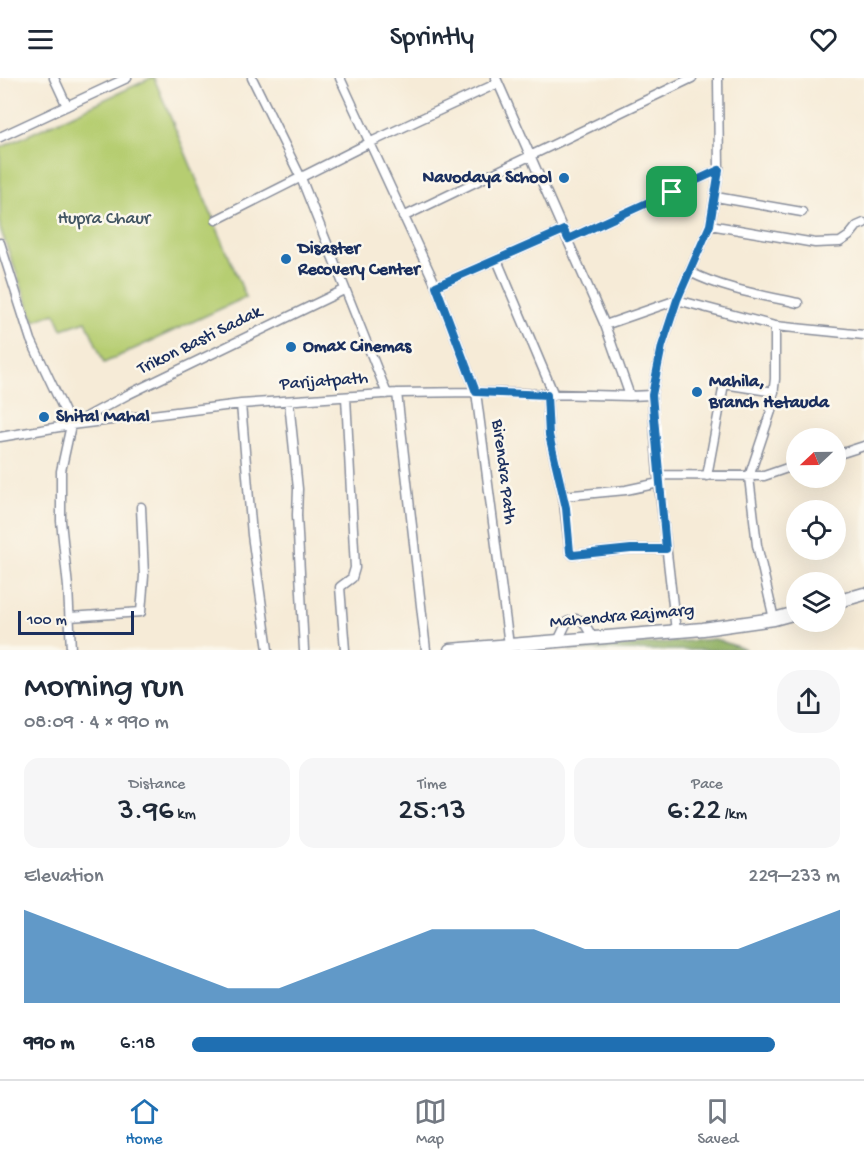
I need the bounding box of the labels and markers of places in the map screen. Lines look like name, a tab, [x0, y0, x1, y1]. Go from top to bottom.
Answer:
pin	[646, 166, 697, 217]
place label: Navodaya School	[423, 168, 552, 189]
marker: Navodaya School	[557, 171, 571, 185]
place label: Disaster Recovery Center	[296, 239, 422, 281]
marker: Disaster Recovery Center	[279, 252, 293, 266]
place label: Omax Cinemas	[303, 337, 413, 358]
marker: Omax Cinemas	[284, 340, 298, 354]
place label: Mahila, Branch Hetauda	[708, 372, 830, 414]
marker: Mahila, Branch Hetauda	[690, 385, 704, 399]
place label: Shital Mahal	[56, 407, 150, 428]
marker: Shital Mahal	[37, 410, 51, 424]

